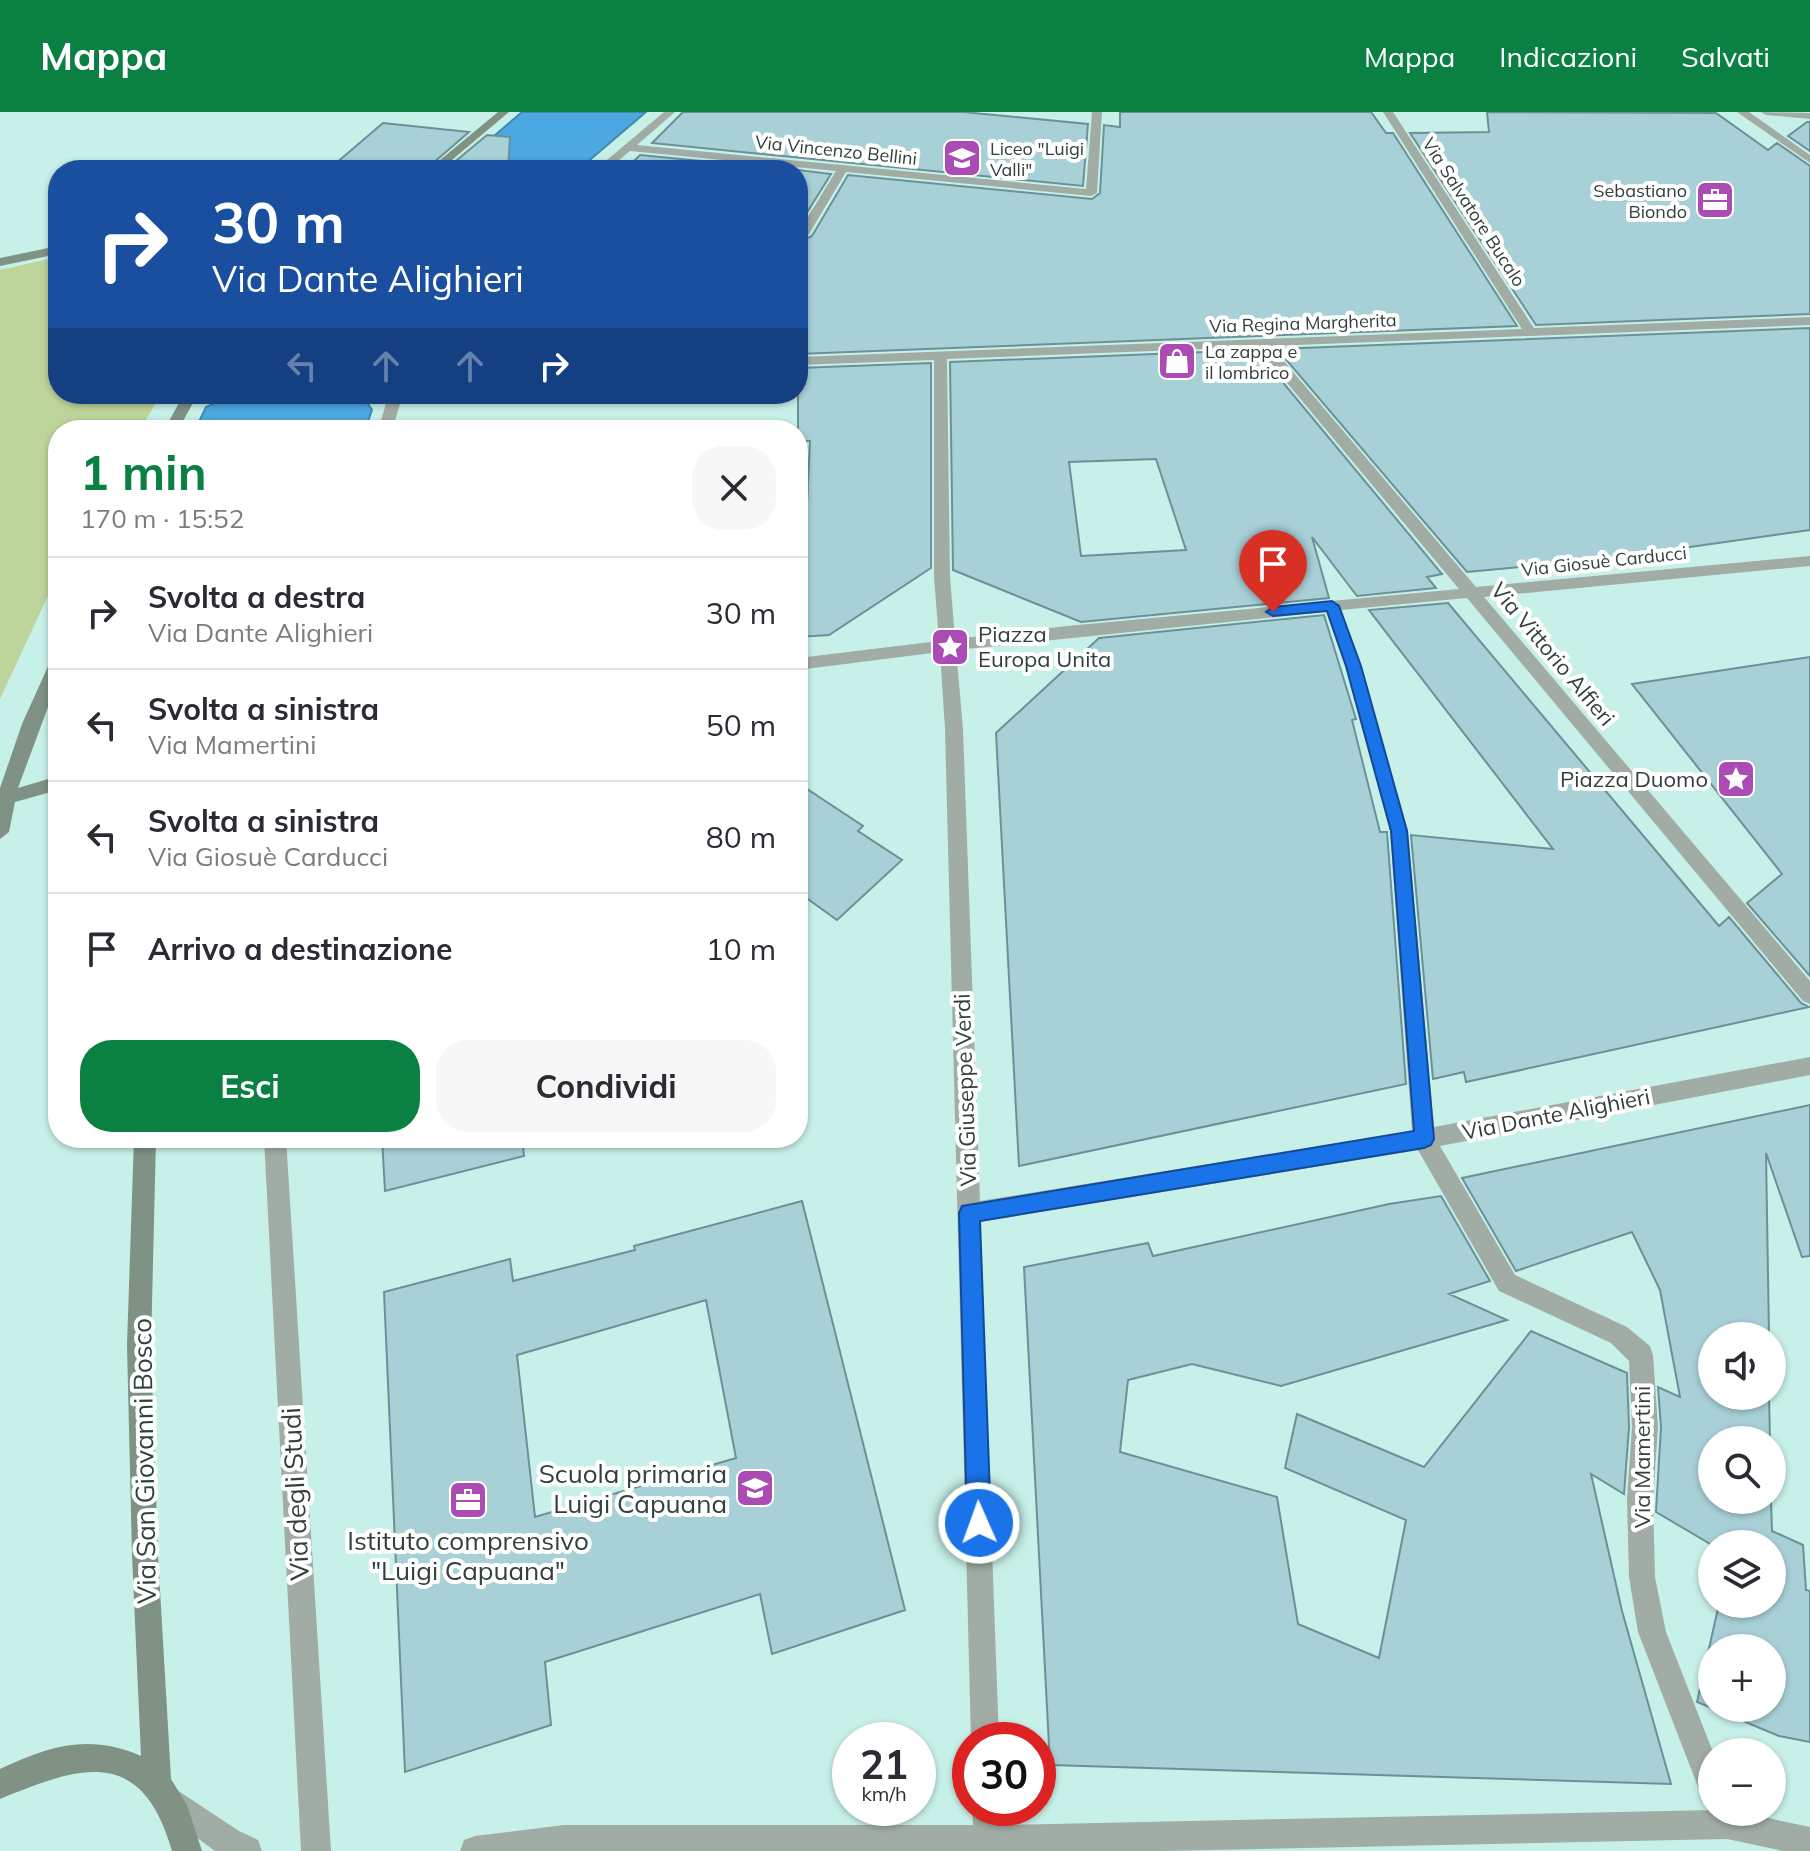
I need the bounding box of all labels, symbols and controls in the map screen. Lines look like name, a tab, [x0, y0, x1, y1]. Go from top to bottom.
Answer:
text: Mappa	[40, 32, 167, 80]
text: Mappa	[1364, 39, 1455, 74]
text: Indicazioni	[1499, 39, 1637, 74]
text: Salvati	[1681, 39, 1770, 74]
street label: Via Vincenzo Bellini	[754, 130, 918, 170]
street label: Via Salvatore Bucalo	[1417, 133, 1531, 291]
school or university icon: Liceo "Luigi Valli"	[941, 137, 983, 179]
place label: Liceo "Luigi Valli"	[990, 137, 1084, 181]
place label: Sebastiano Biondo	[1593, 179, 1687, 223]
office icon: Sebastiano Biondo	[1694, 179, 1736, 221]
text: 30 m	[212, 187, 345, 257]
icon: right	[80, 192, 184, 296]
text: Via Dante Alighieri	[212, 256, 524, 301]
street label: Via Regina Margherita	[1209, 308, 1397, 338]
shop icon: La zappa e il lombrico	[1156, 340, 1198, 382]
place label: La zappa e il lombrico	[1205, 340, 1297, 384]
icon: left	[280, 344, 324, 388]
icon: ahead	[364, 344, 408, 388]
icon: ahead	[448, 344, 492, 388]
icon: right	[532, 344, 576, 388]
text: 1 min	[80, 442, 207, 502]
button: close	[692, 446, 776, 530]
text: 170 m · 15:52	[80, 502, 244, 535]
pin	[1239, 530, 1307, 612]
street label: Via Giosuè Carducci	[1520, 541, 1688, 581]
icon: arrive	[1251, 542, 1295, 586]
street label: Via Vittorio Alfieri	[1485, 577, 1621, 731]
text: Svolta a destra	[148, 578, 365, 616]
icon: right	[80, 591, 124, 635]
text: 30 m	[706, 594, 776, 632]
text: Via Dante Alighieri	[148, 616, 373, 649]
place label: Piazza Europa Unita	[978, 620, 1111, 673]
place icon: Piazza Europa Unita	[929, 626, 971, 668]
text: Svolta a sinistra	[148, 690, 379, 728]
icon: left	[80, 703, 124, 747]
text: 50 m	[706, 706, 776, 744]
text: Via Mamertini	[148, 728, 316, 761]
place icon: Piazza Duomo	[1715, 758, 1757, 800]
place label: Piazza Duomo	[1560, 765, 1708, 793]
text: Svolta a sinistra	[148, 802, 379, 840]
icon: left	[80, 815, 124, 859]
text: 80 m	[706, 818, 776, 856]
text: Via Giosuè Carducci	[148, 840, 388, 873]
icon: arrive	[80, 927, 124, 971]
text: Arrivo a destinazione	[148, 930, 452, 968]
text: 10 m	[706, 930, 776, 968]
street label: Via Giuseppe Verdi	[948, 993, 982, 1187]
button: Esci	[80, 1040, 420, 1132]
button: Condividi	[436, 1040, 776, 1132]
street label: Via Dante Alighieri	[1460, 1082, 1652, 1146]
street label: Via San Giovanni Bosco	[125, 1318, 163, 1604]
map controls	[1698, 1322, 1786, 1826]
button: sound	[1698, 1322, 1786, 1410]
street label: Via Mamertini	[1628, 1386, 1656, 1528]
street label: Via degli Studi	[274, 1407, 316, 1581]
button: search	[1698, 1426, 1786, 1514]
place label: Scuola primaria Luigi Capuana	[539, 1457, 727, 1520]
school or university icon: Scuola primaria Luigi Capuana	[734, 1467, 776, 1509]
office icon: Istituto comprensivo "Luigi Capuana"	[447, 1479, 489, 1521]
position arrow	[937, 1481, 1021, 1565]
place label: Istituto comprensivo "Luigi Capuana"	[347, 1524, 589, 1587]
button: layers	[1698, 1530, 1786, 1618]
button: +	[1698, 1634, 1786, 1722]
speed limit sign: 30	[952, 1722, 1056, 1826]
button: −	[1698, 1738, 1786, 1826]
text: 21	[860, 1739, 908, 1789]
text: km/h	[861, 1781, 907, 1806]

